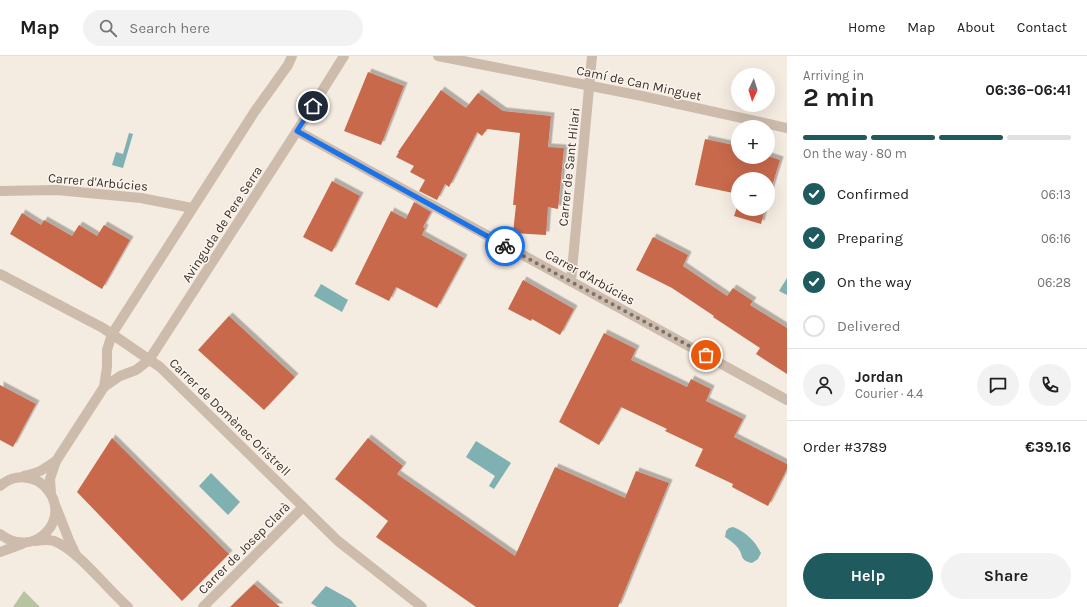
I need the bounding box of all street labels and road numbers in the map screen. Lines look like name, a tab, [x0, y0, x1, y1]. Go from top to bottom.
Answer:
street label: Camí de Can Minguet	[575, 62, 703, 104]
street label: Carrer de Sant Hilari	[555, 107, 583, 227]
street label: Avinguda de Pere Serra	[179, 163, 265, 285]
street label: Carrer d'Arbúcies	[47, 170, 149, 194]
street label: Carrer d'Arbúcies	[543, 246, 638, 308]
street label: Carrer de Domènec Oristrell	[166, 355, 294, 479]
street label: Carrer de Josep Clarà	[195, 499, 293, 597]

